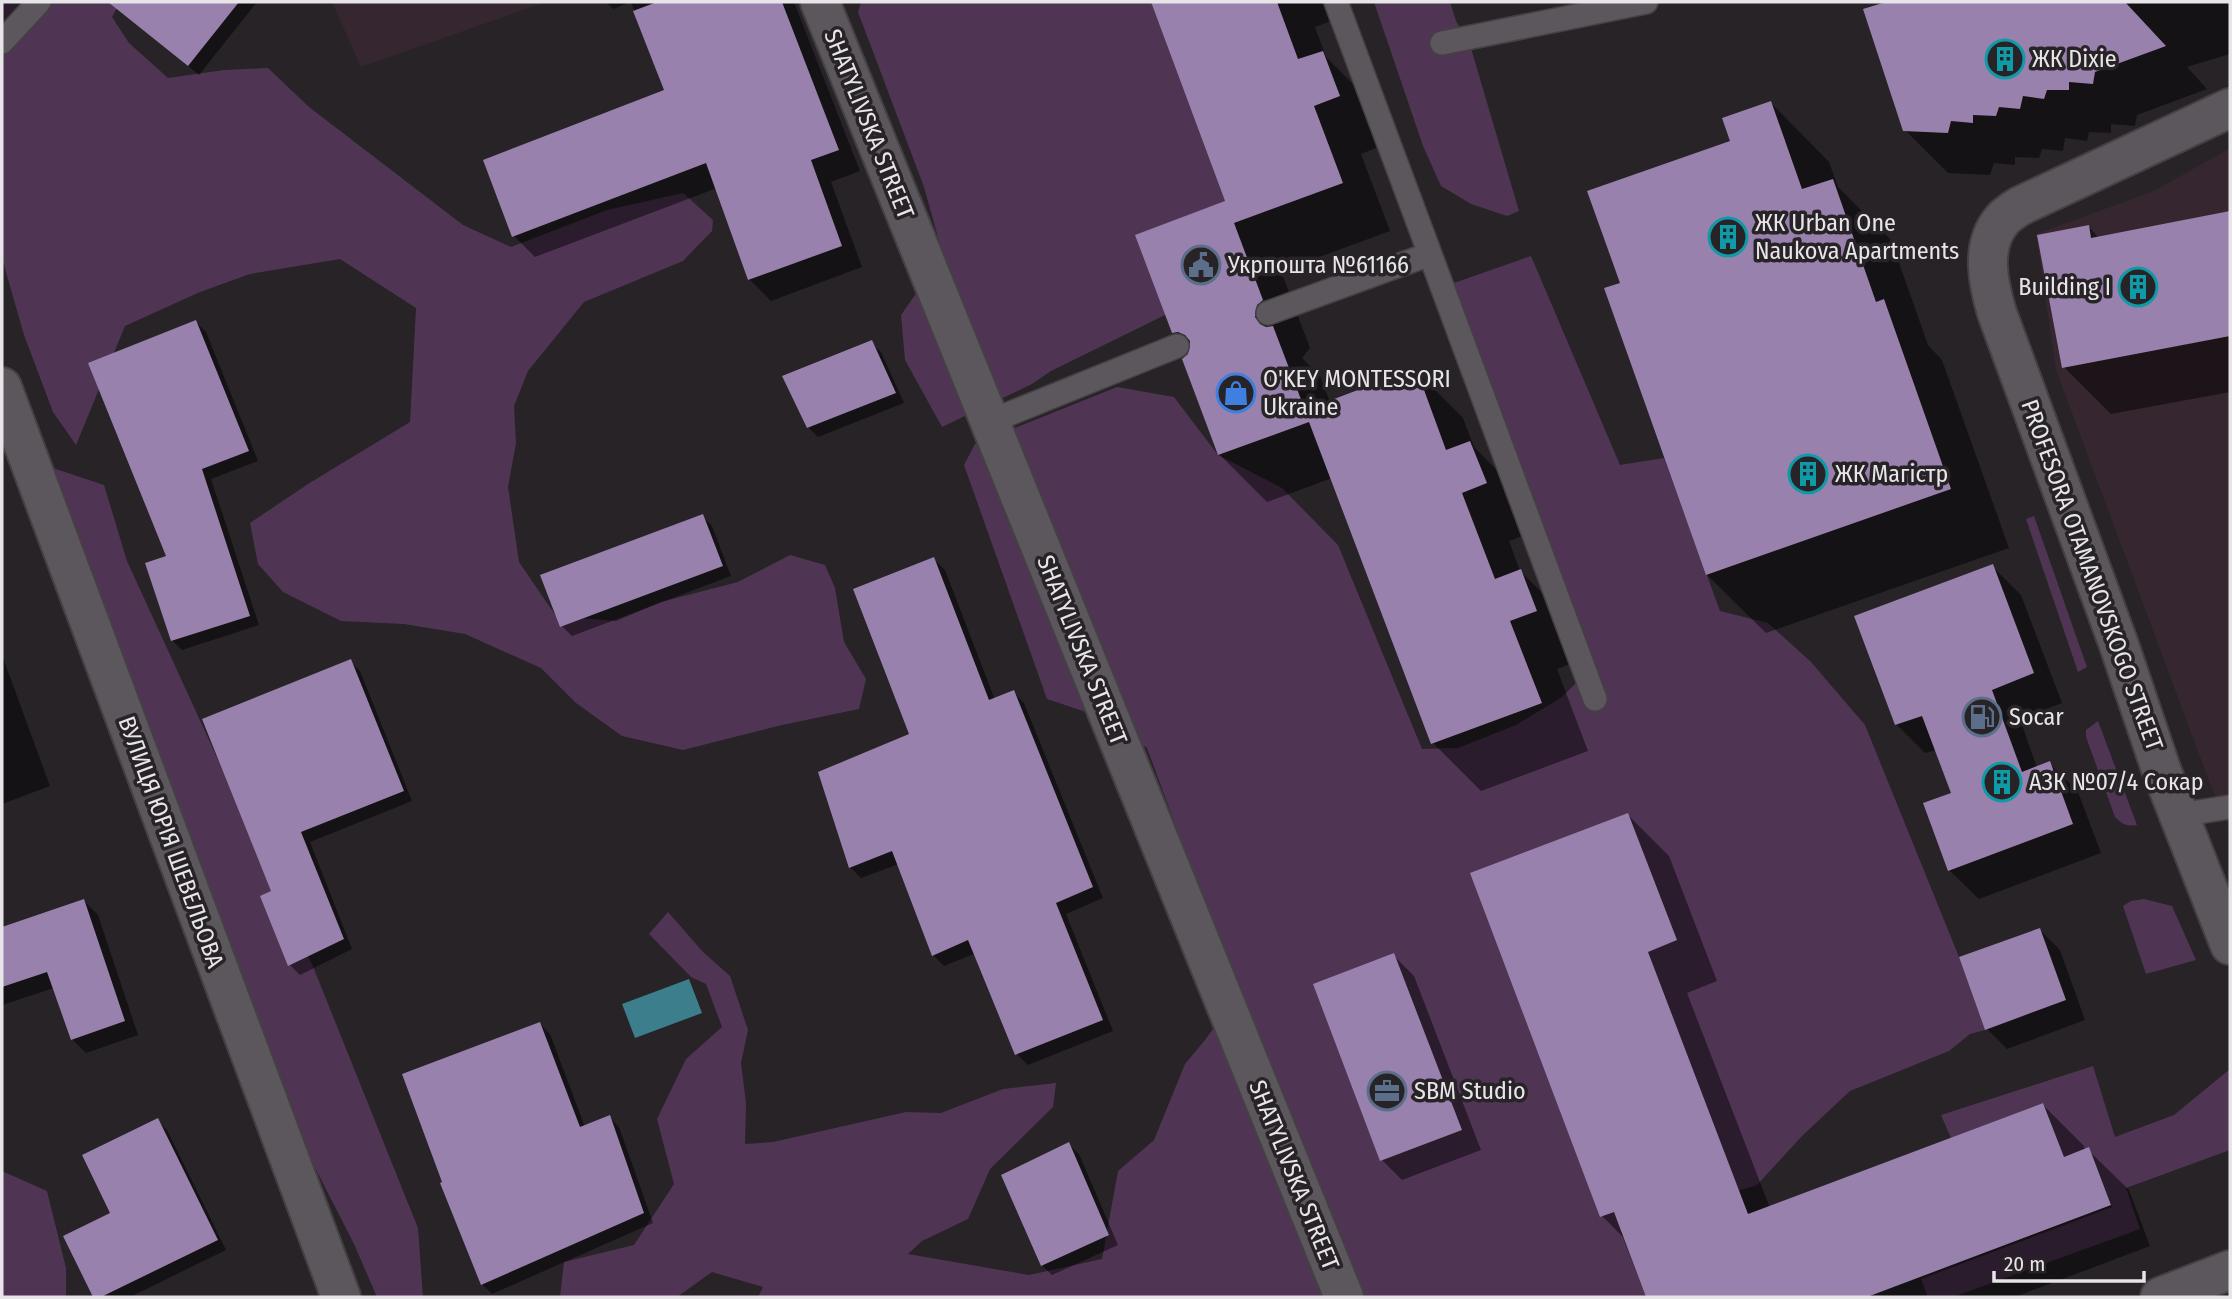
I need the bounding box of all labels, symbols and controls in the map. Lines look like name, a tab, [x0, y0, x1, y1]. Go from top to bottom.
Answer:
street label: SHATYLIVSKA STREET	[818, 25, 920, 223]
building icon: ЖК Dixie	[1984, 38, 2026, 80]
place label: ЖК Dixie	[2032, 45, 2117, 73]
place label: ЖК Urban One Naukova Apartments	[1755, 209, 1959, 265]
building icon: ЖК Urban One Naukova Apartments	[1707, 216, 1749, 258]
public building icon: Укрпошта №61166	[1180, 244, 1222, 286]
place label: Укрпошта №61166	[1227, 251, 1409, 279]
building icon: Building І	[2117, 266, 2159, 308]
place label: Building І	[2018, 273, 2111, 301]
place label: O'KEY MONTESSORI Ukraine	[1263, 365, 1451, 421]
shop icon: O'KEY MONTESSORI Ukraine	[1215, 372, 1257, 414]
street label: PROFESORA OTAMANOVSKOGO STREET	[2015, 396, 2169, 754]
building icon: ЖК Магістр	[1787, 453, 1829, 495]
place label: ЖК Магістр	[1835, 460, 1948, 488]
street label: SHATYLIVSKA STREET	[1031, 551, 1133, 749]
fuel station icon: Socar	[1961, 696, 2003, 738]
place label: Socar	[2009, 703, 2064, 731]
street label: ВУЛИЦЯ ЮРІЯ ШЕВЕЛЬОВА	[112, 712, 230, 972]
building icon: АЗК №07/4 Сокар	[1981, 761, 2023, 803]
place label: АЗК №07/4 Сокар	[2029, 768, 2204, 796]
office icon: SBM Studio	[1366, 1070, 1408, 1112]
street label: SHATYLIVSKA STREET	[1243, 1076, 1345, 1274]
place label: SBM Studio	[1414, 1077, 1526, 1105]
scale bar	[1994, 1240, 2144, 1284]
text: 20 m	[2004, 1251, 2045, 1277]

